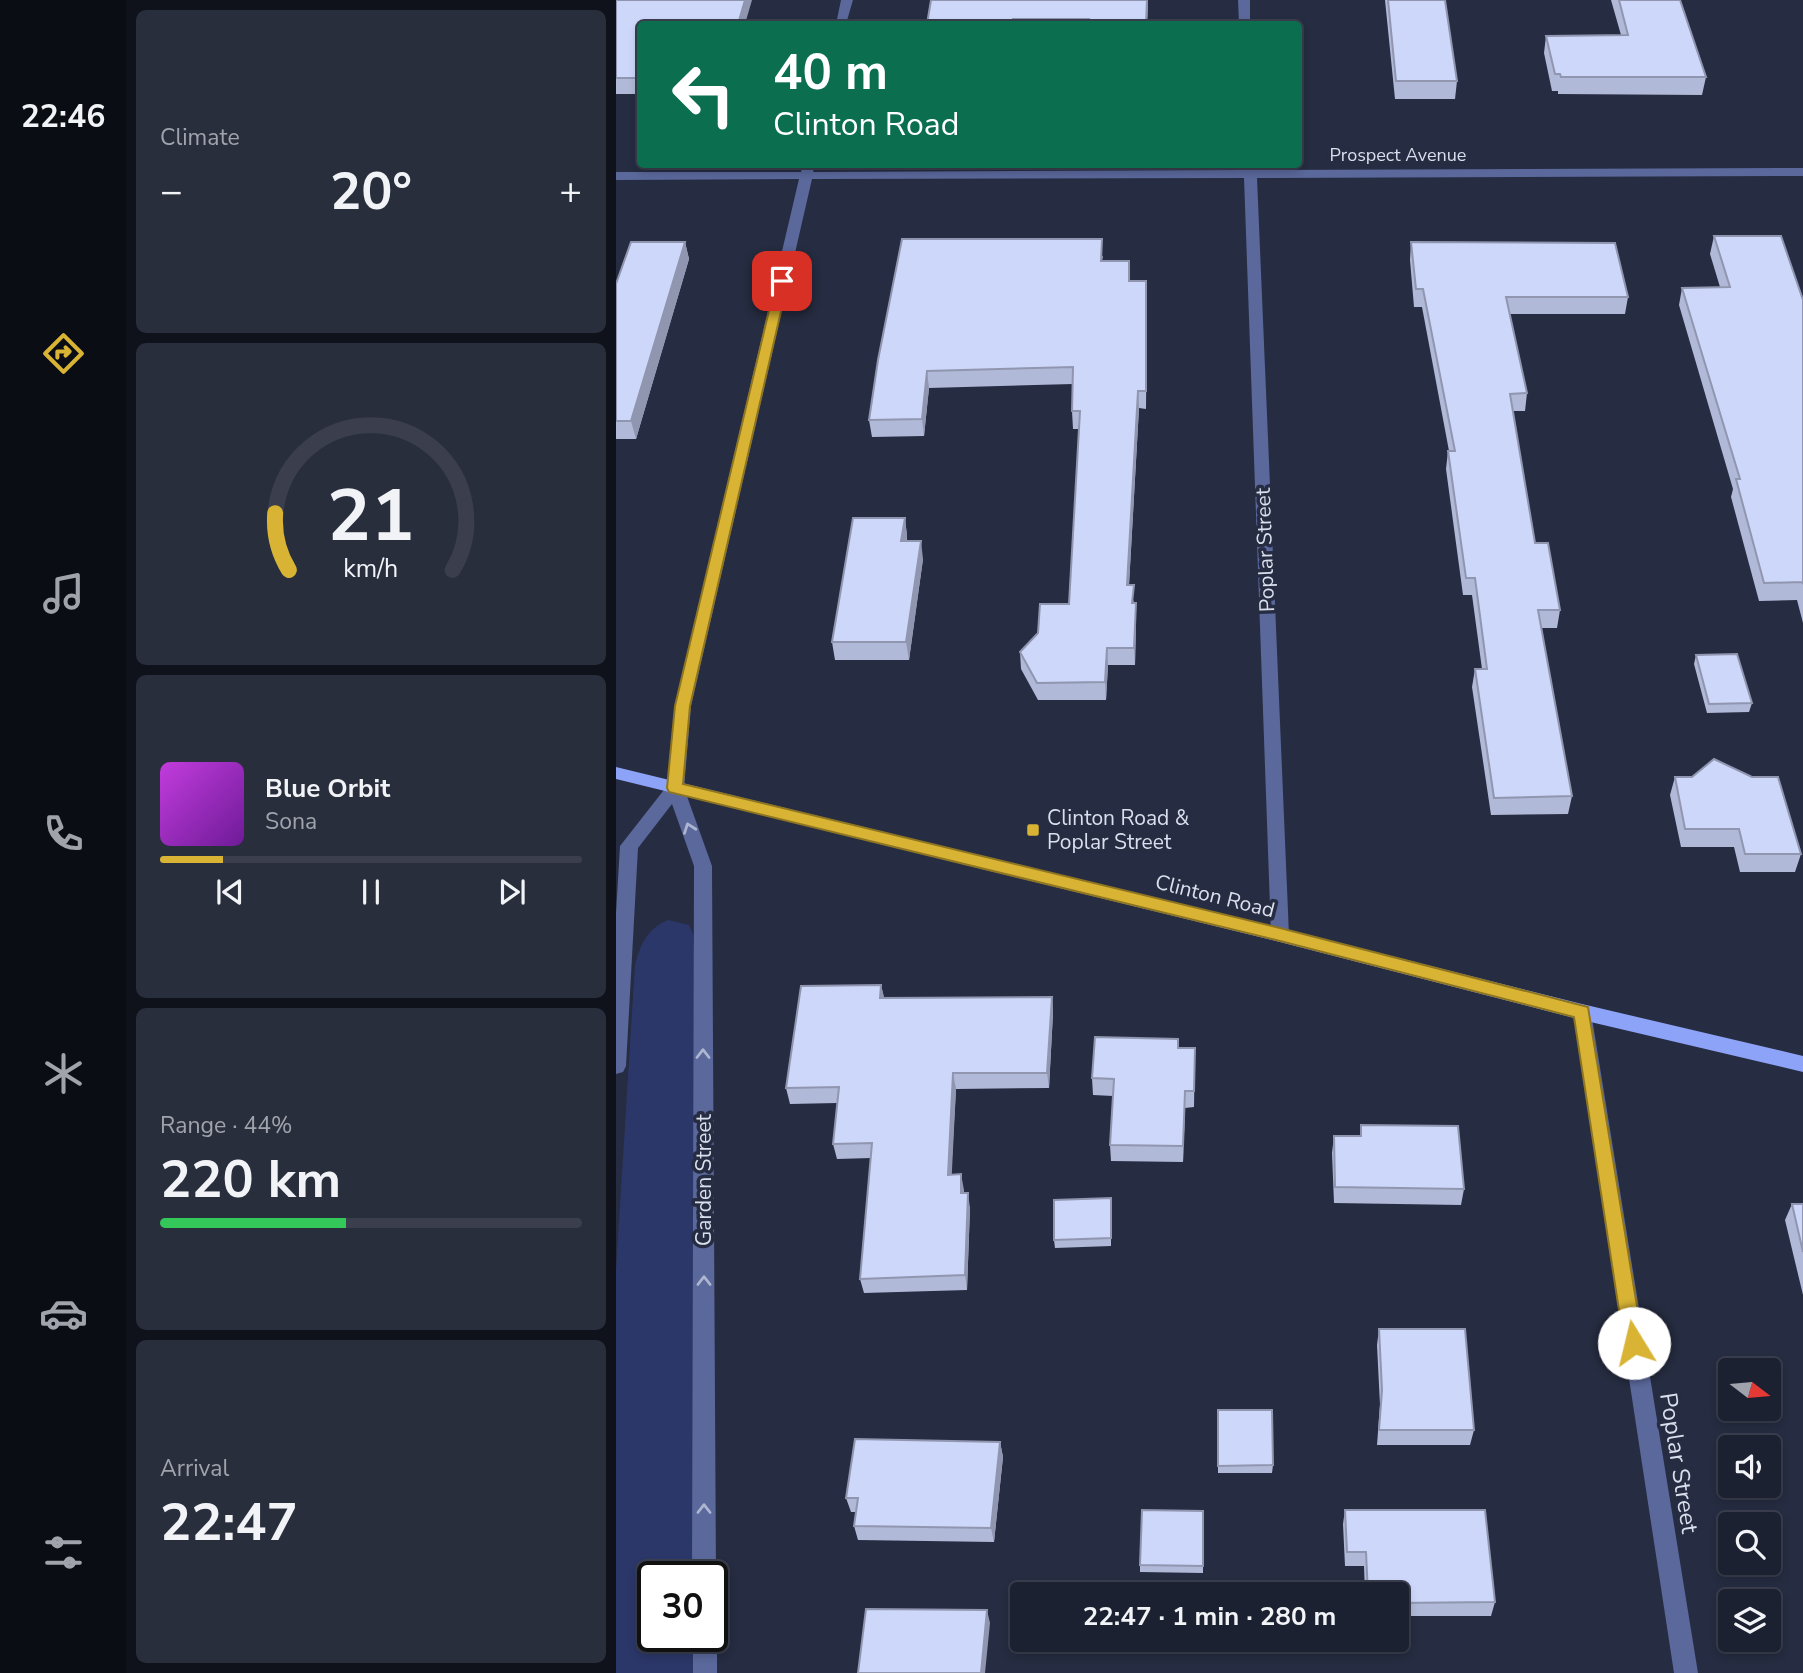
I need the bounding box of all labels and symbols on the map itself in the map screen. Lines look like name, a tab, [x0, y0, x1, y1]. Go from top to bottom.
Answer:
street label: Prospect Avenue	[1330, 143, 1466, 167]
pin	[752, 251, 812, 311]
street label: Poplar Street	[1249, 487, 1281, 613]
place label: Clinton Road & Poplar Street	[1047, 804, 1190, 856]
marker: Clinton Road & Poplar Street	[1025, 822, 1041, 838]
one-way arrow	[683, 823, 697, 835]
street label: Clinton Road	[1152, 868, 1278, 924]
one-way arrow	[695, 1048, 711, 1058]
street label: Garden Street	[690, 1113, 718, 1246]
one-way arrow	[696, 1275, 712, 1286]
position arrow	[1597, 1306, 1671, 1380]
north arrow	[1718, 1358, 1782, 1421]
street label: Poplar Street	[1652, 1390, 1706, 1536]
one-way arrow	[696, 1503, 712, 1513]
speed limit sign: 30	[637, 1561, 728, 1652]

